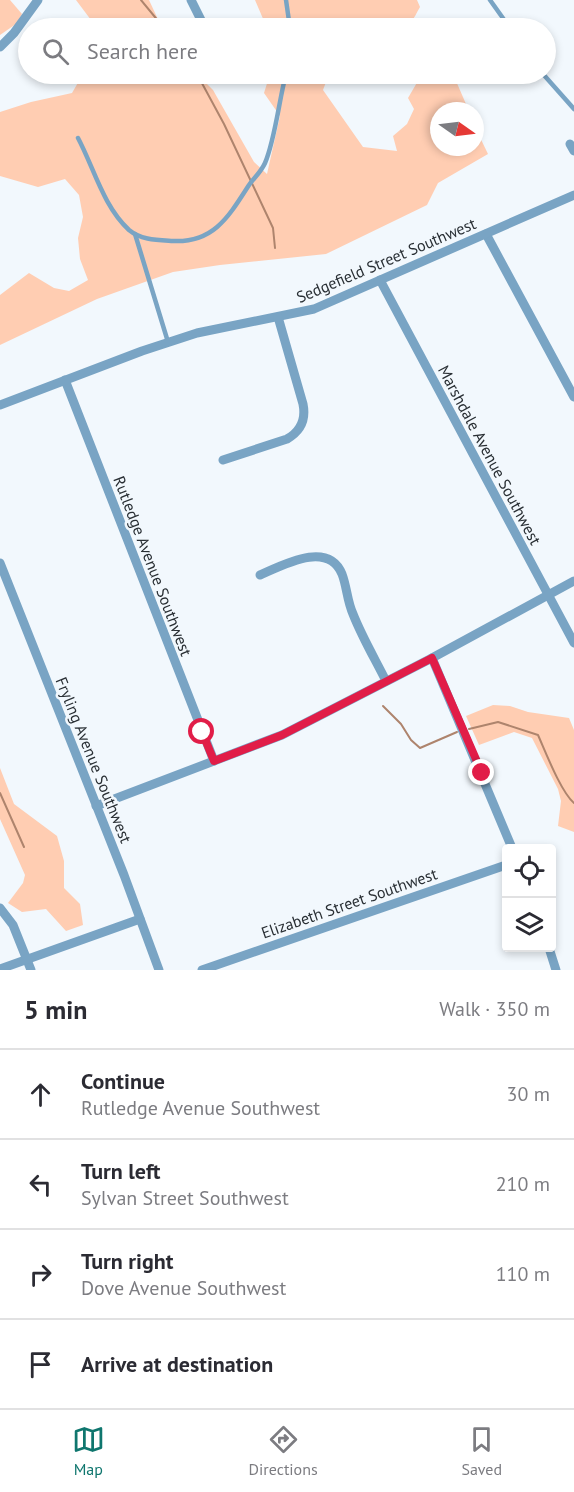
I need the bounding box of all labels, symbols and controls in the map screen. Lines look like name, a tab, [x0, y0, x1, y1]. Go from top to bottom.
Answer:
search box	[18, 18, 556, 84]
icon: search	[39, 35, 72, 68]
text: Search here	[87, 37, 198, 65]
north arrow	[430, 102, 484, 156]
street label: Sedgefield Street Southwest	[293, 213, 479, 307]
street label: Marshdale Avenue Southwest	[434, 362, 546, 549]
street label: Rutledge Avenue Southwest	[109, 473, 197, 659]
street label: Fryling Avenue Southwest	[52, 674, 137, 846]
route start	[188, 718, 214, 744]
route end	[468, 759, 494, 785]
map controls	[502, 844, 556, 952]
button: locate	[502, 844, 556, 898]
street label: Elizabeth Street Southwest	[258, 863, 440, 943]
button: layers	[502, 898, 556, 952]
text: 5 min	[24, 993, 87, 1026]
text: Walk · 350 m	[439, 996, 550, 1022]
text: Continue	[81, 1067, 165, 1095]
icon: ahead	[24, 1078, 57, 1111]
text: 30 m	[507, 1081, 550, 1107]
text: Rutledge Avenue Southwest	[81, 1095, 320, 1121]
text: Turn left	[81, 1157, 161, 1185]
icon: left	[24, 1168, 57, 1201]
text: 210 m	[496, 1171, 550, 1197]
text: Sylvan Street Southwest	[81, 1185, 289, 1211]
text: Turn right	[81, 1247, 173, 1275]
icon: right	[24, 1258, 57, 1291]
text: 110 m	[496, 1261, 550, 1287]
text: Dove Avenue Southwest	[81, 1275, 286, 1301]
icon: arrive	[24, 1348, 57, 1381]
text: Arrive at destination	[81, 1350, 273, 1378]
tab: Map	[72, 1423, 105, 1479]
tab: Directions	[249, 1423, 318, 1479]
tab: Saved	[461, 1423, 502, 1479]

